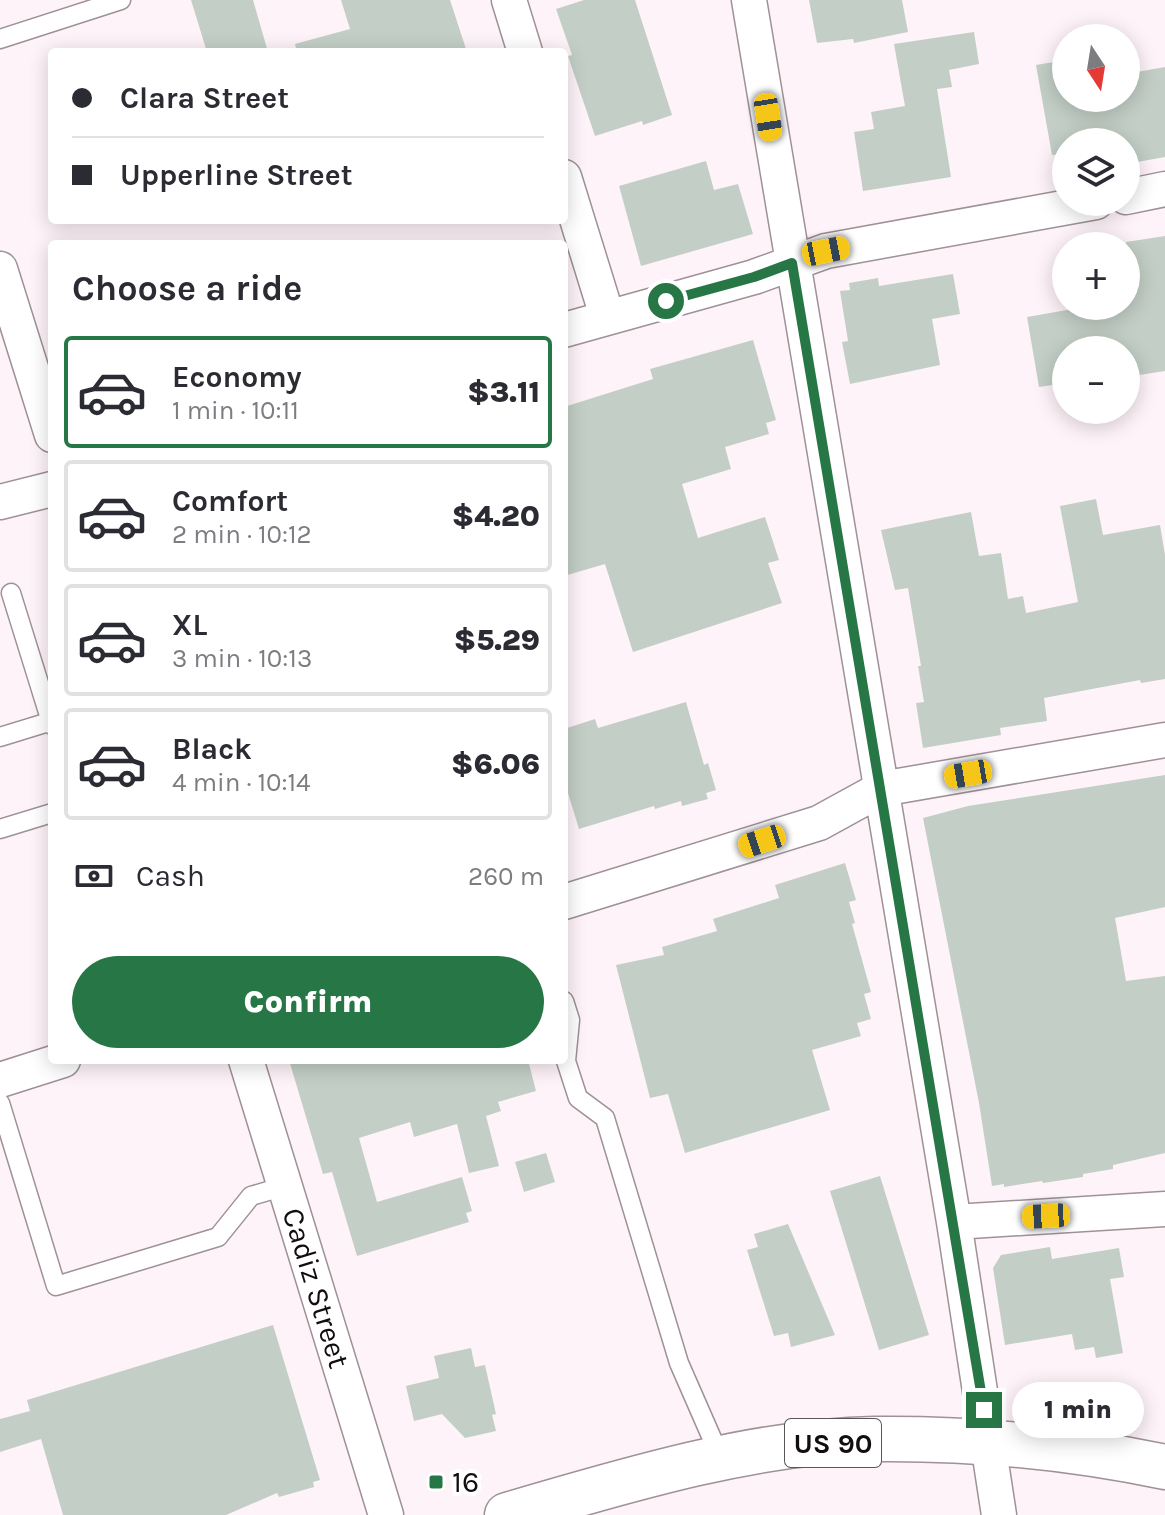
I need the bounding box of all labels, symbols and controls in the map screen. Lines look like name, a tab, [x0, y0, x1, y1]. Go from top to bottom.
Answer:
north arrow	[1052, 24, 1140, 112]
map controls	[1052, 24, 1140, 424]
text: Clara Street	[120, 80, 289, 116]
car	[752, 91, 784, 143]
button: layers	[1052, 128, 1140, 216]
text: Upperline Street	[120, 157, 353, 193]
button: +	[1052, 232, 1140, 320]
car	[800, 235, 852, 267]
text: Choose a ride	[72, 267, 302, 309]
route start	[648, 283, 684, 319]
button: −	[1052, 336, 1140, 424]
icon: car	[76, 356, 148, 428]
text: Economy	[172, 359, 302, 395]
text: $3.11	[467, 374, 540, 410]
text: 1 min · 10:11	[172, 395, 299, 426]
icon: car	[76, 480, 148, 552]
text: Comfort	[172, 483, 288, 519]
text: $4.20	[452, 498, 540, 534]
text: 2 min · 10:12	[172, 519, 312, 550]
icon: car	[76, 604, 148, 676]
text: XL	[172, 607, 207, 643]
text: $5.29	[454, 622, 540, 658]
text: 3 min · 10:13	[172, 643, 312, 674]
icon: car	[76, 728, 148, 800]
text: Black	[172, 731, 252, 767]
text: $6.06	[451, 746, 540, 782]
car	[942, 758, 994, 790]
text: 4 min · 10:14	[172, 767, 311, 798]
car	[735, 822, 789, 860]
icon: cash	[72, 854, 116, 898]
text: Cash	[136, 858, 205, 894]
text: 260 m	[468, 861, 544, 892]
button: Confirm	[72, 956, 544, 1048]
car	[1021, 1203, 1071, 1229]
street label: Cadiz Street	[275, 1204, 357, 1372]
callout: 1 min	[1012, 1382, 1144, 1438]
route end	[966, 1392, 1002, 1428]
text: 1 min	[1044, 1394, 1112, 1425]
road number: US 90	[785, 1419, 881, 1467]
place label: 16	[452, 1464, 479, 1500]
marker: 16	[427, 1473, 445, 1491]

